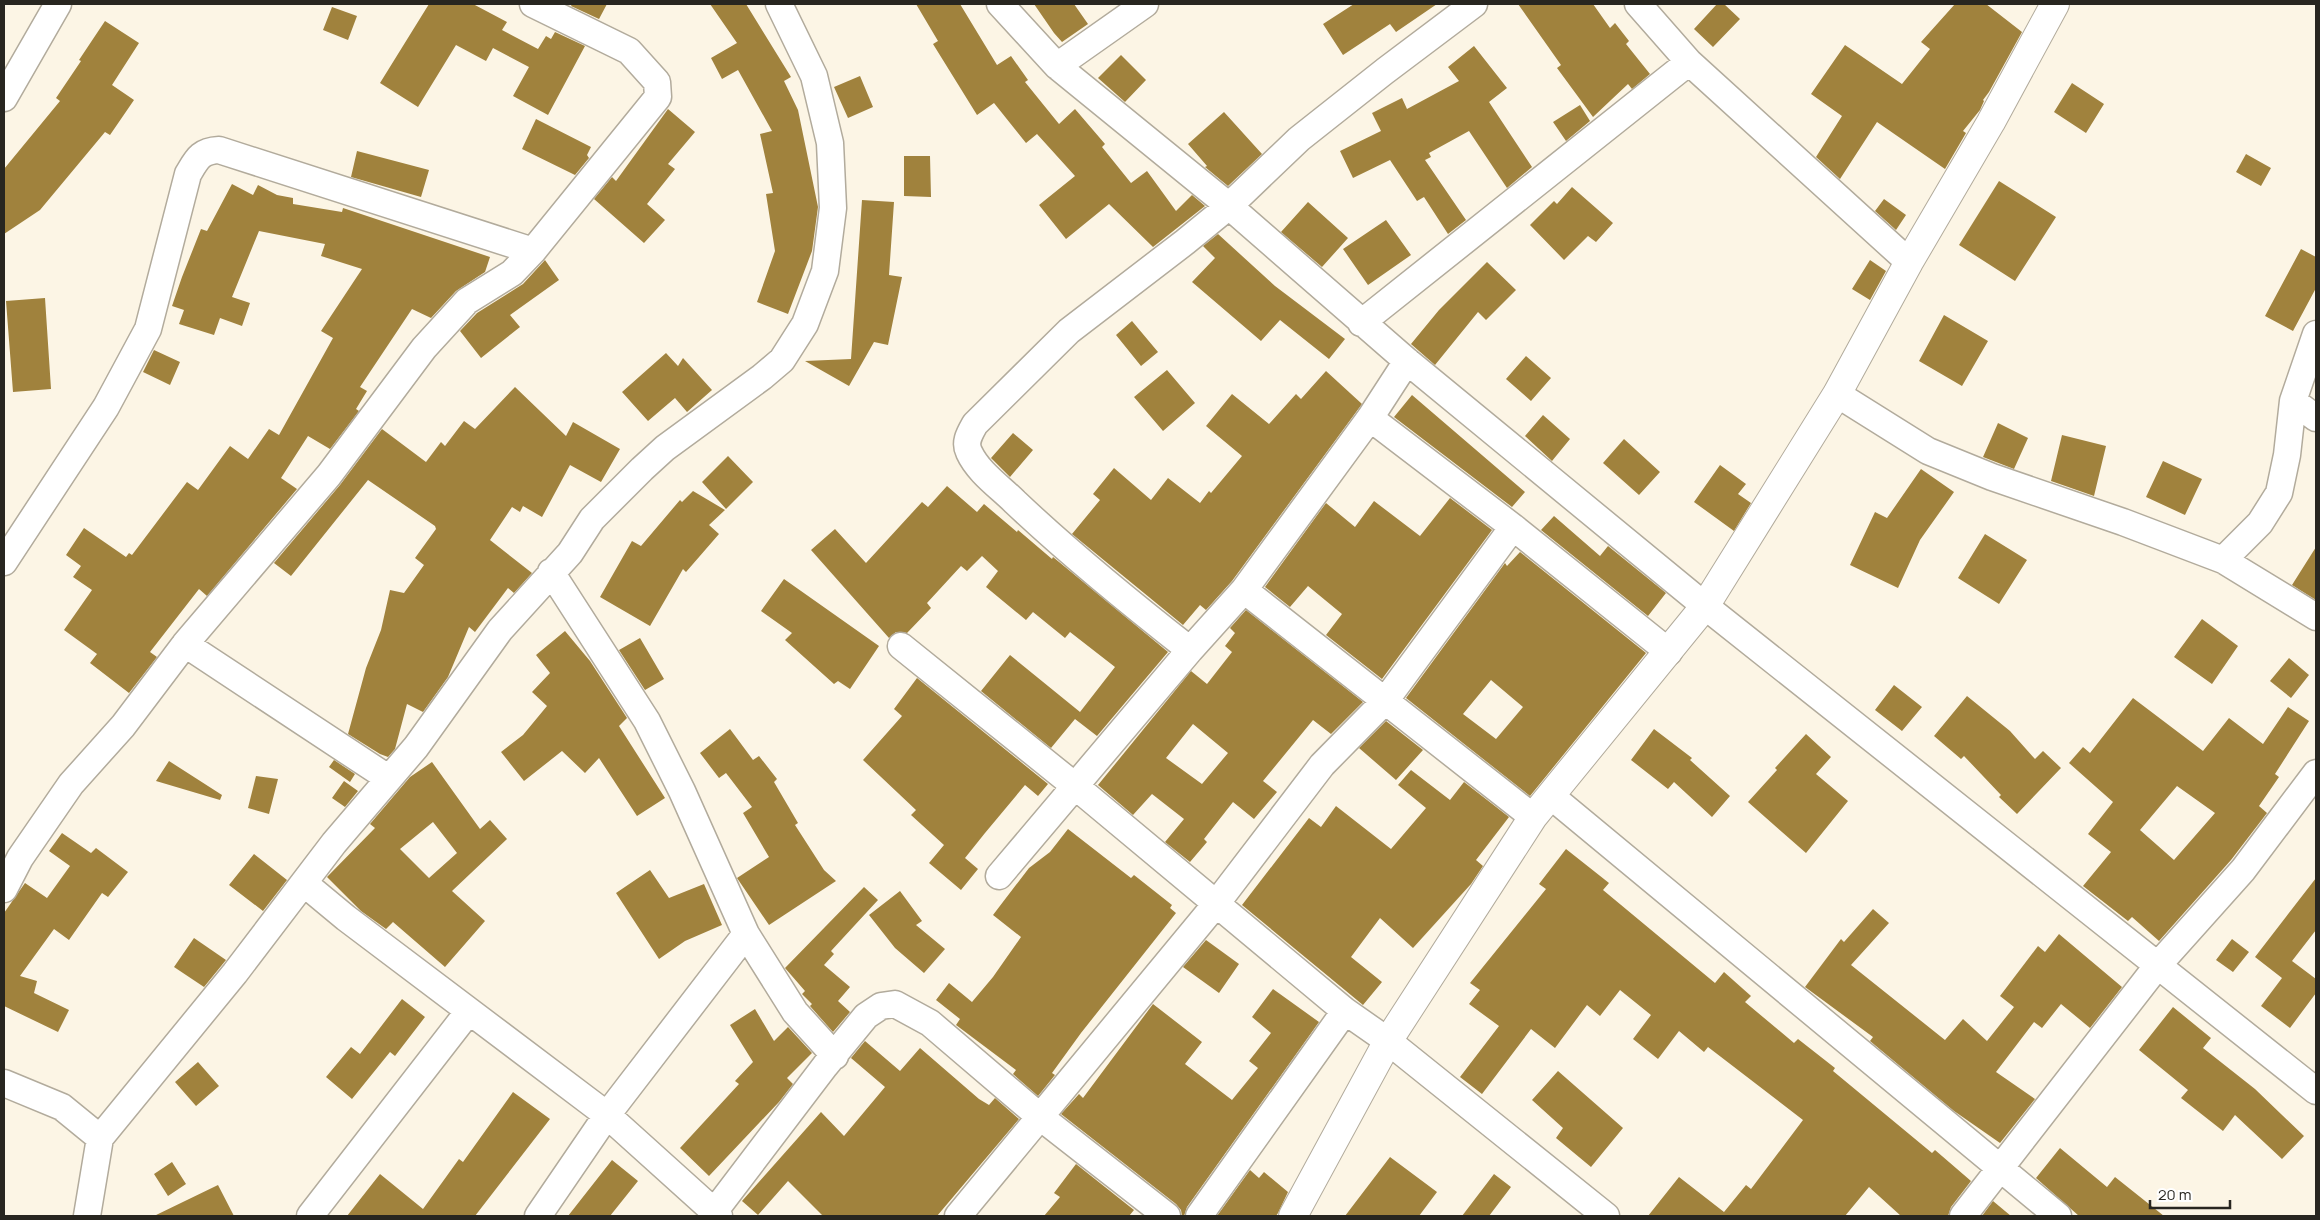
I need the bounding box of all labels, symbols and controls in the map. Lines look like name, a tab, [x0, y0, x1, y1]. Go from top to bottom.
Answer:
scale bar	[2150, 1178, 2230, 1210]
text: 20 m	[2158, 1184, 2191, 1205]

